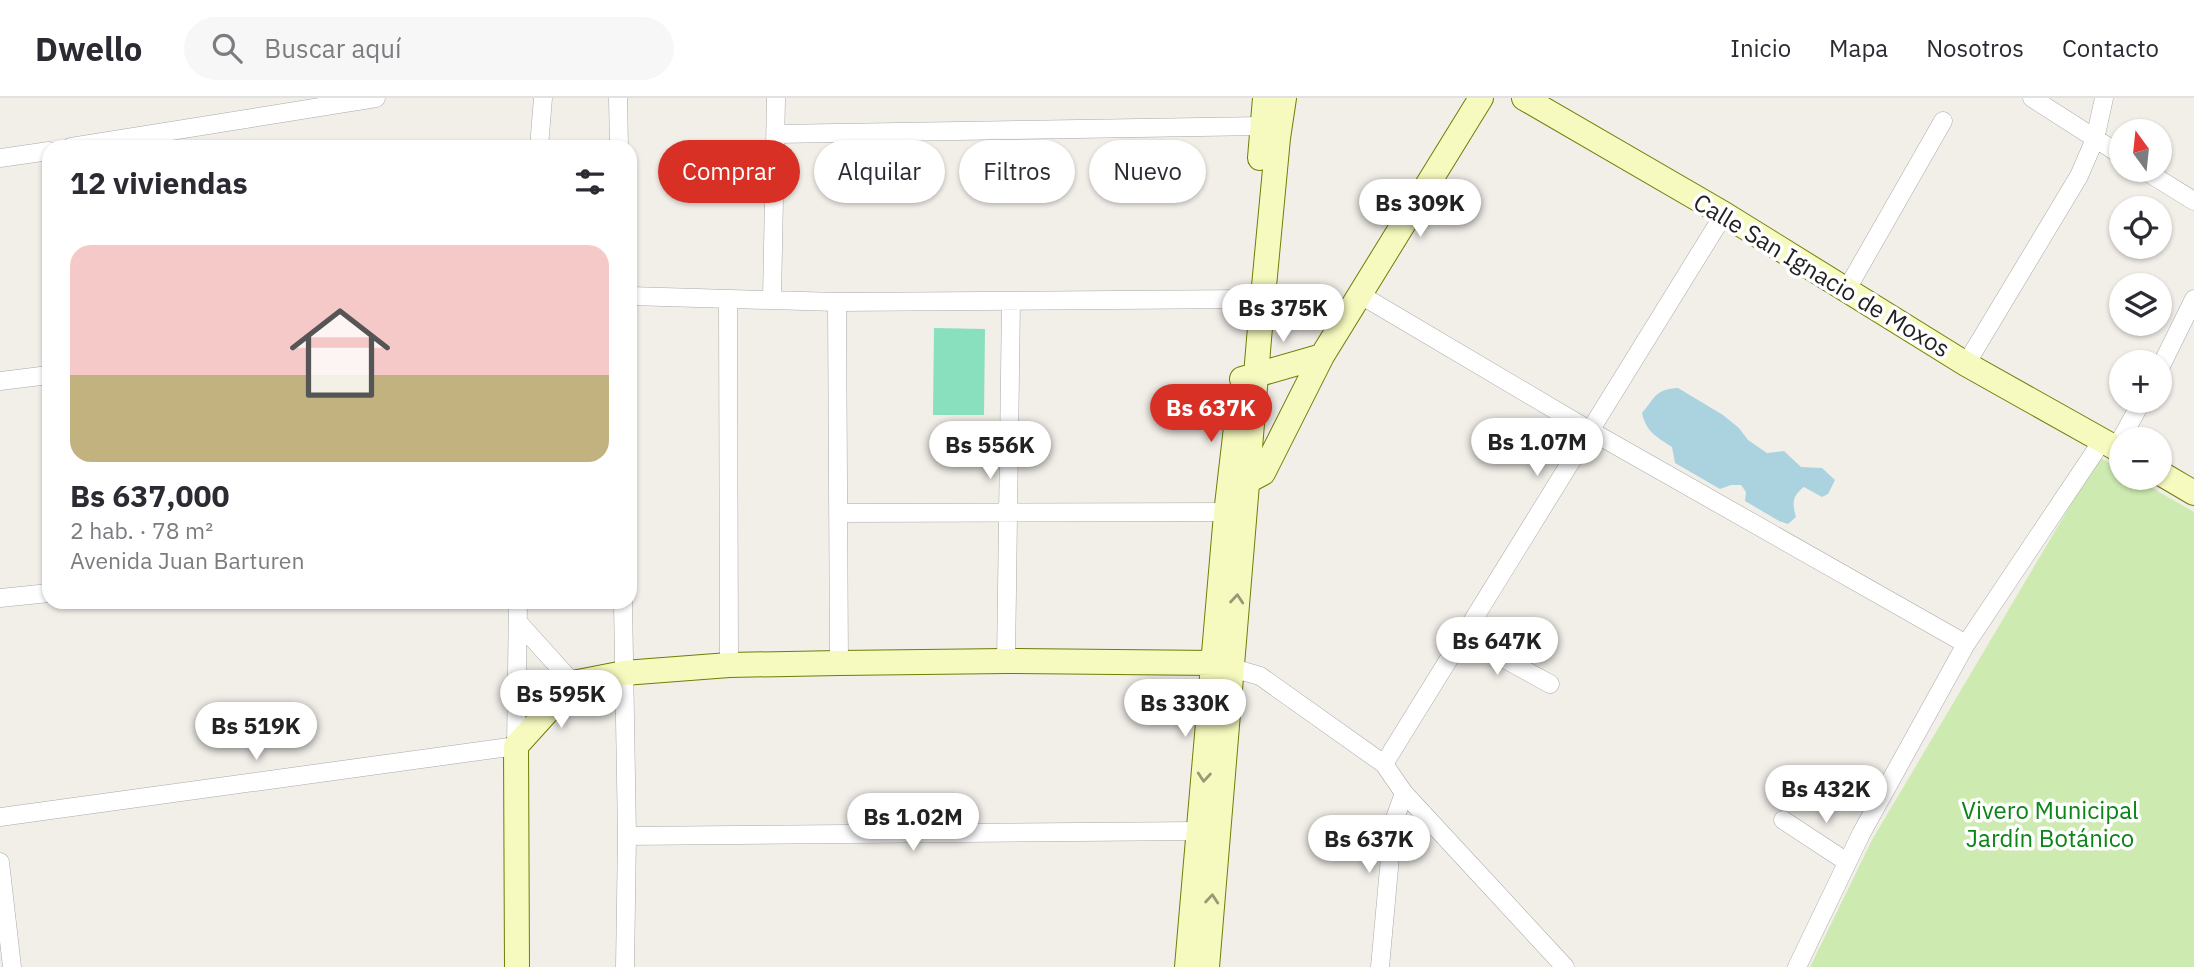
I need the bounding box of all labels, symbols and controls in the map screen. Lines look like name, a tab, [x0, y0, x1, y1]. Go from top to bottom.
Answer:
search box	[184, 17, 674, 80]
text: Dwello	[35, 27, 142, 70]
icon: search	[208, 29, 246, 67]
text: Buscar aquí	[264, 31, 402, 65]
text: Inicio	[1730, 32, 1791, 64]
text: Mapa	[1829, 32, 1888, 64]
text: Nosotros	[1926, 32, 2024, 64]
text: Contacto	[2062, 32, 2159, 64]
north arrow	[2109, 119, 2172, 182]
map controls	[2109, 119, 2172, 490]
chip: Comprar	[658, 140, 800, 203]
chip: Alquilar	[814, 140, 945, 203]
chip: Filtros	[959, 140, 1075, 203]
chip: Nuevo	[1089, 140, 1206, 203]
text: 12 viviendas	[70, 163, 248, 202]
icon: filters	[571, 163, 609, 201]
pin: Bs 309K	[1355, 180, 1485, 239]
street label: Calle San Ignacio de Moxos	[1688, 186, 1956, 364]
text: Bs 309K	[1375, 187, 1465, 217]
button: locate	[2109, 196, 2172, 259]
button: layers	[2109, 273, 2172, 336]
pin: Bs 375K	[1218, 285, 1348, 344]
icon: home	[277, 290, 403, 416]
text: Bs 375K	[1238, 292, 1328, 322]
button: +	[2109, 350, 2172, 413]
pin: Bs 637K	[1146, 384, 1276, 444]
text: Bs 637K	[1166, 392, 1256, 422]
pin: Bs 1.07M	[1465, 418, 1609, 478]
pin: Bs 556K	[925, 422, 1055, 481]
text: Bs 1.07M	[1487, 426, 1587, 456]
button: −	[2109, 427, 2172, 490]
text: Bs 556K	[945, 429, 1035, 459]
text: Bs 637,000	[70, 476, 230, 515]
text: 2 hab. · 78 m²	[70, 515, 213, 545]
text: Avenida Juan Barturen	[70, 545, 304, 575]
one-way arrow	[1229, 593, 1244, 604]
pin: Bs 647K	[1432, 618, 1562, 677]
text: Bs 647K	[1452, 625, 1542, 655]
pin: Bs 595K	[496, 670, 626, 730]
text: Bs 595K	[516, 678, 606, 708]
pin: Bs 330K	[1120, 680, 1250, 739]
text: Bs 330K	[1140, 687, 1230, 717]
pin: Bs 519K	[191, 702, 321, 762]
text: Bs 519K	[211, 710, 301, 740]
pin: Bs 432K	[1761, 766, 1891, 825]
one-way arrow	[1197, 772, 1212, 783]
text: Bs 432K	[1781, 773, 1871, 803]
pin: Bs 1.02M	[841, 794, 985, 853]
park label: Vivero Municipal Jardín Botánico	[1961, 794, 2139, 854]
text: Bs 1.02M	[863, 801, 963, 831]
pin: Bs 637K	[1304, 816, 1434, 875]
text: Bs 637K	[1324, 823, 1414, 853]
one-way arrow	[1204, 893, 1219, 904]

